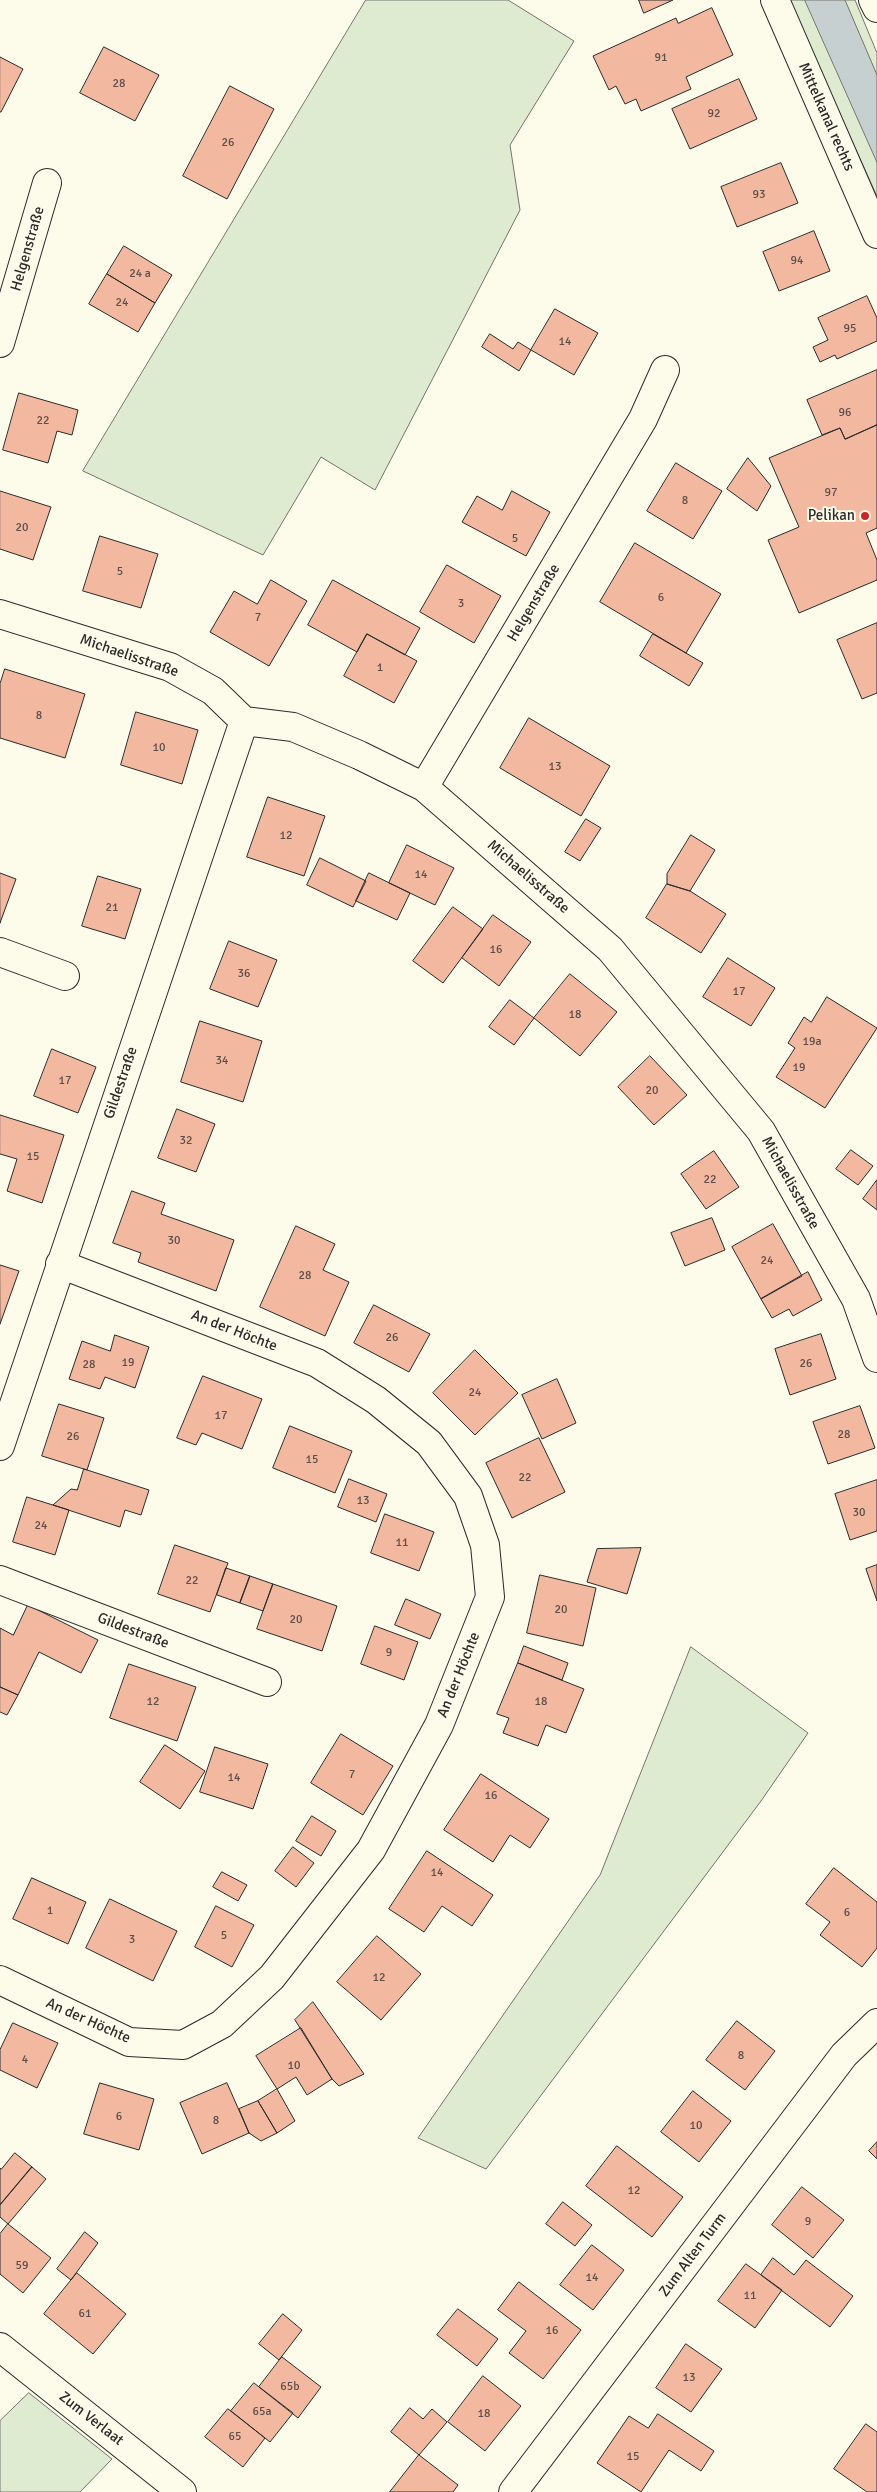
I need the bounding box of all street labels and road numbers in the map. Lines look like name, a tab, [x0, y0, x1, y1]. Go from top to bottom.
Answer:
street label: Mittelkanal rechts	[794, 60, 858, 174]
street label: Helgenstraße	[7, 205, 49, 293]
street label: Helgenstraße	[504, 561, 564, 645]
street label: Michaelisstraße	[77, 631, 181, 681]
street label: Michaelisstraße	[483, 836, 573, 918]
street label: Gildestraße	[100, 1045, 142, 1121]
street label: Michaelisstraße	[757, 1134, 823, 1232]
street label: An der Höchte	[188, 1306, 280, 1356]
street label: Gildestraße	[95, 1609, 171, 1653]
street label: An der Höchte	[434, 1630, 484, 1720]
street label: An der Höchte	[43, 1994, 133, 2048]
street label: Zum Alten Turm	[656, 2209, 730, 2301]
street label: Zum Verlaat	[55, 2388, 127, 2450]

